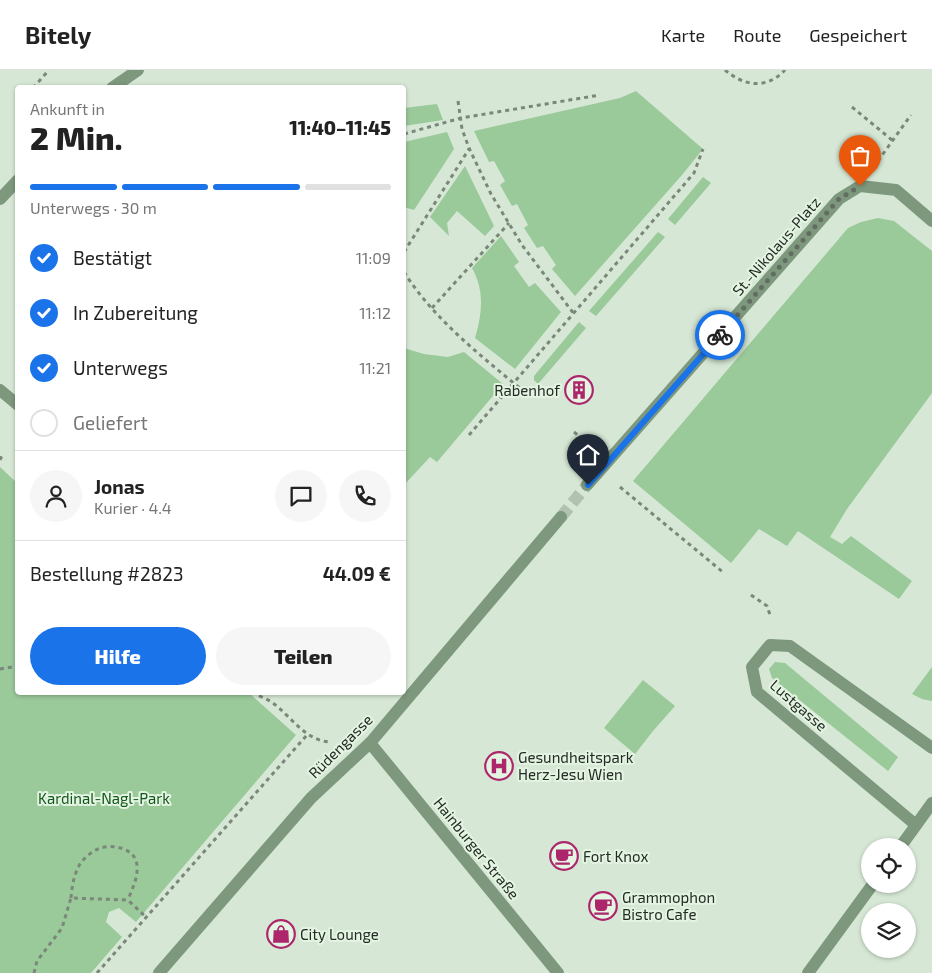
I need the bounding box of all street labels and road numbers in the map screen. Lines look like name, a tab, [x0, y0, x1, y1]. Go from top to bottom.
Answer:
street label: St.-Nikolaus-Platz	[728, 193, 824, 299]
street label: Lustgasse	[767, 675, 831, 735]
street label: Rüdengasse	[304, 710, 376, 782]
street label: Hainburger Straße	[430, 794, 524, 902]

